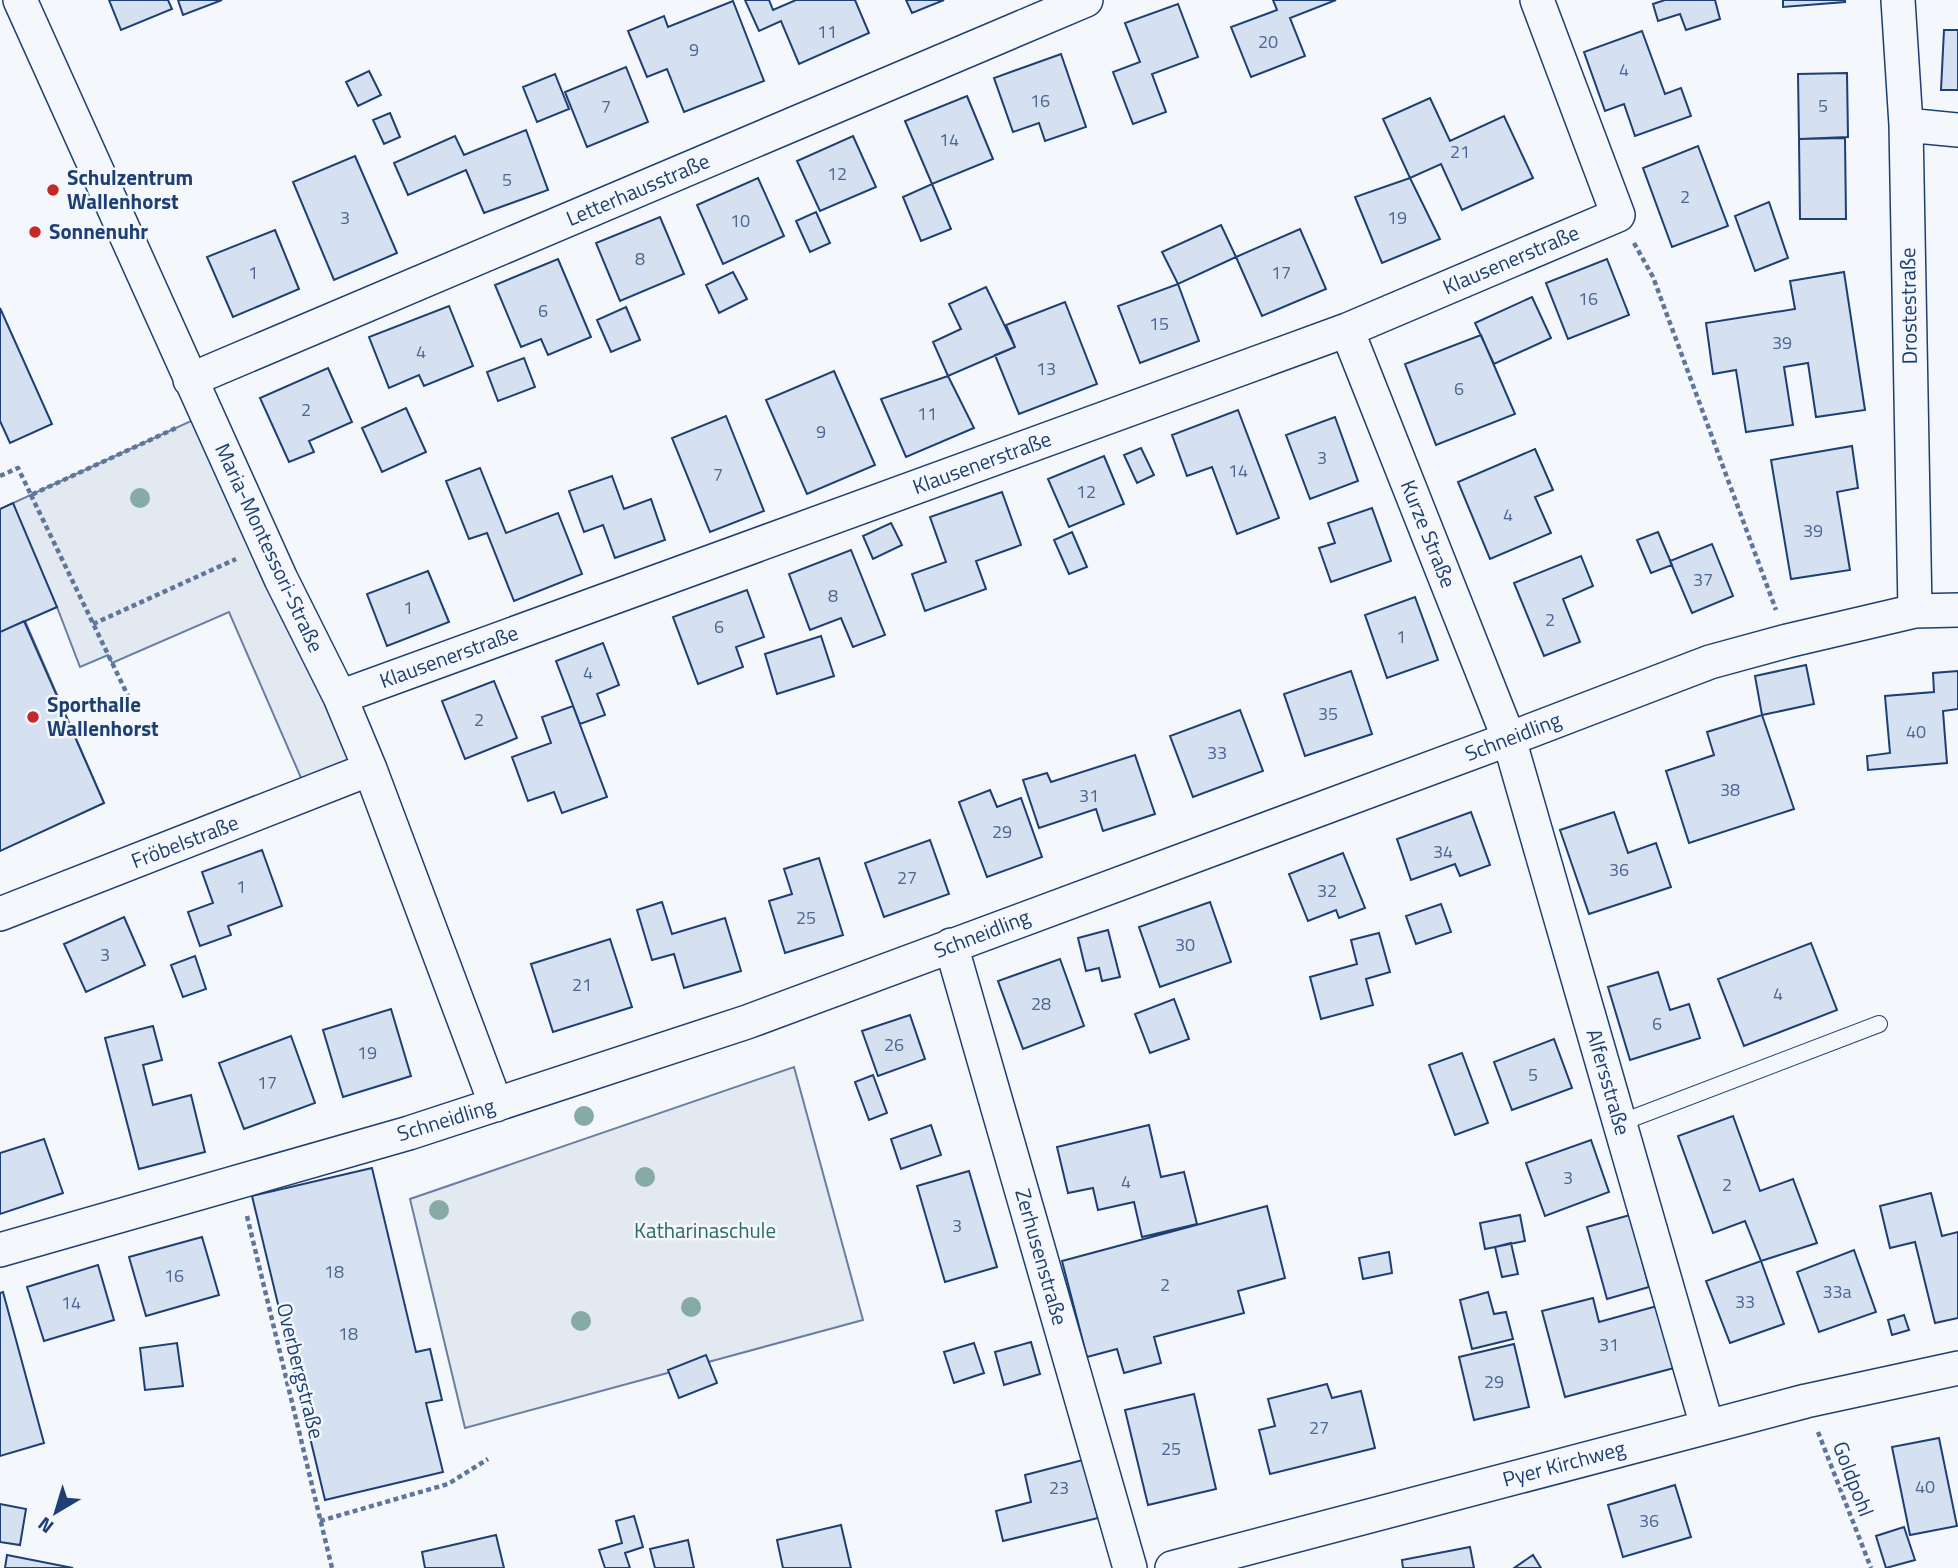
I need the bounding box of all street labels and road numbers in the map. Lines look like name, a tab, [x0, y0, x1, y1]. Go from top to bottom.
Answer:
street label: Letterhausstraße	[561, 144, 714, 234]
street label: Klausenerstraße	[1437, 216, 1584, 302]
street label: Drostestraße	[1891, 247, 1925, 365]
street label: Klausenerstraße	[908, 422, 1056, 502]
street label: Maria-Montessori-Straße	[207, 438, 333, 658]
street label: Kurze Straße	[1393, 475, 1465, 592]
street label: Klausenerstraße	[375, 616, 523, 696]
street label: Schneidling	[1460, 703, 1566, 769]
street label: Fröbelstraße	[126, 806, 243, 876]
street label: Schneidling	[929, 900, 1035, 966]
street label: Alfersstraße	[1579, 1025, 1639, 1139]
street label: Schneidling	[393, 1089, 499, 1149]
street label: Zerhusenstraße	[1007, 1185, 1077, 1329]
street label: Overbergstraße	[269, 1300, 333, 1442]
street label: Pyer Kirchweg	[1499, 1431, 1629, 1495]
street label: Goldpohl	[1825, 1436, 1883, 1521]

